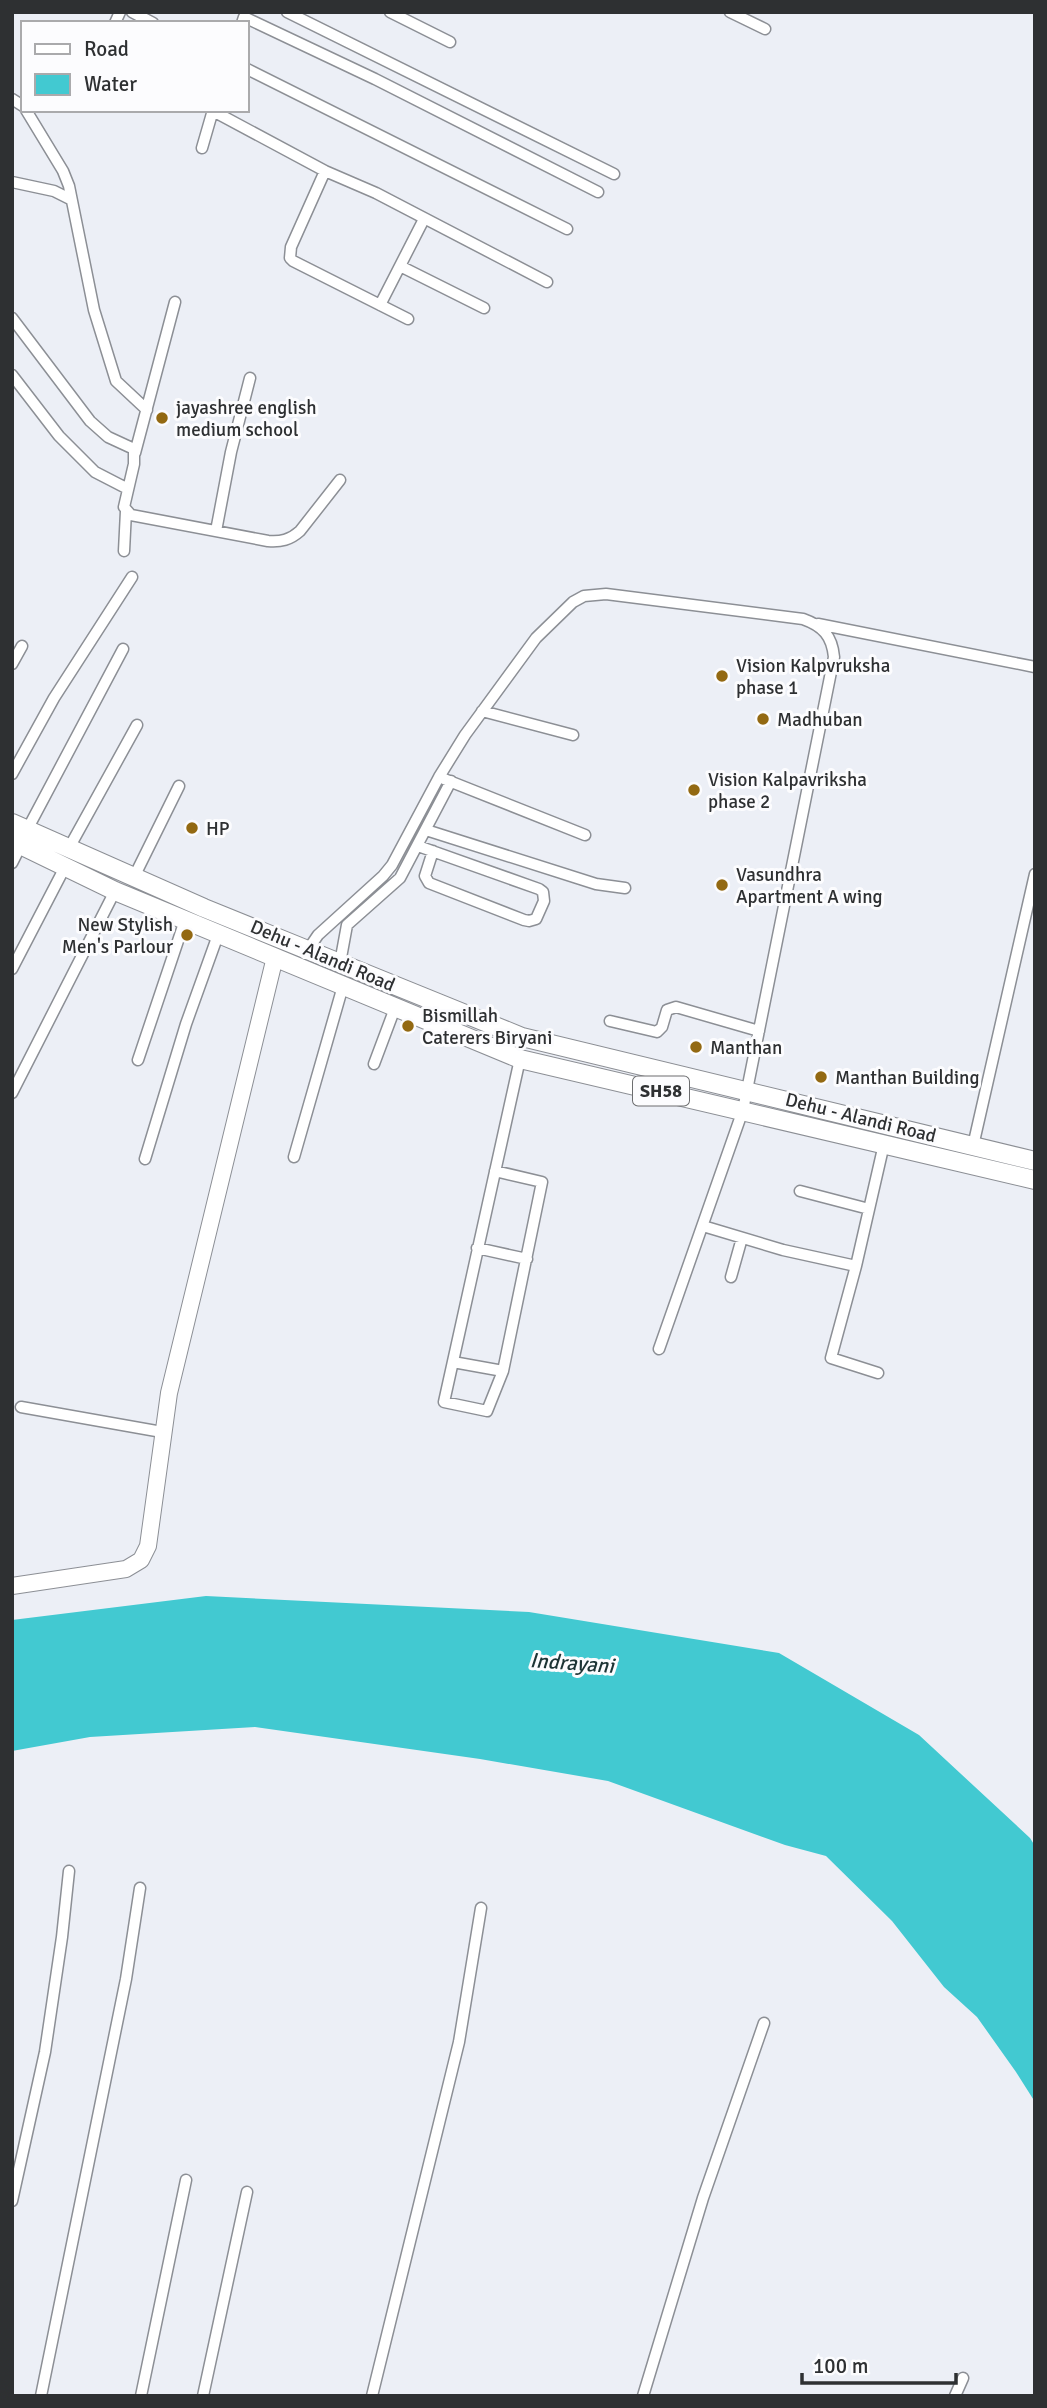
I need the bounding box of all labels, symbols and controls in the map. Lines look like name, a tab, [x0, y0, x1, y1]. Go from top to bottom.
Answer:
legend	[21, 21, 248, 112]
text: Road	[84, 36, 129, 62]
text: Water	[84, 71, 137, 97]
place label: jayashree english medium school	[176, 396, 317, 442]
marker: jayashree english medium school	[154, 410, 170, 426]
place label: Vision Kalpvruksha phase 1	[736, 654, 890, 700]
marker: Vision Kalpvruksha phase 1	[714, 668, 730, 684]
place label: Madhuban	[777, 708, 863, 732]
marker: Madhuban	[755, 711, 771, 727]
place label: Vision Kalpavriksha phase 2	[708, 768, 867, 814]
marker: Vision Kalpavriksha phase 2	[686, 782, 702, 798]
place label: HP	[206, 817, 230, 841]
marker: HP	[184, 820, 200, 836]
place label: Vasundhra Apartment A wing	[736, 863, 883, 909]
marker: Vasundhra Apartment A wing	[714, 877, 730, 893]
place label: New Stylish Men's Parlour	[62, 913, 173, 959]
street label: Dehu - Alandi Road	[247, 915, 398, 997]
marker: New Stylish Men's Parlour	[179, 927, 195, 943]
place label: Bismillah Caterers Biryani	[422, 1004, 552, 1050]
marker: Bismillah Caterers Biryani	[400, 1018, 416, 1034]
place label: Manthan	[710, 1036, 782, 1060]
marker: Manthan	[688, 1039, 704, 1055]
place label: Manthan Building	[835, 1066, 980, 1090]
marker: Manthan Building	[813, 1069, 829, 1085]
road number: SH58	[633, 1076, 689, 1106]
street label: Dehu - Alandi Road	[783, 1088, 939, 1148]
water label: Indrayani	[529, 1647, 617, 1679]
scale bar	[802, 2342, 956, 2386]
text: 100 m	[813, 2353, 868, 2379]

